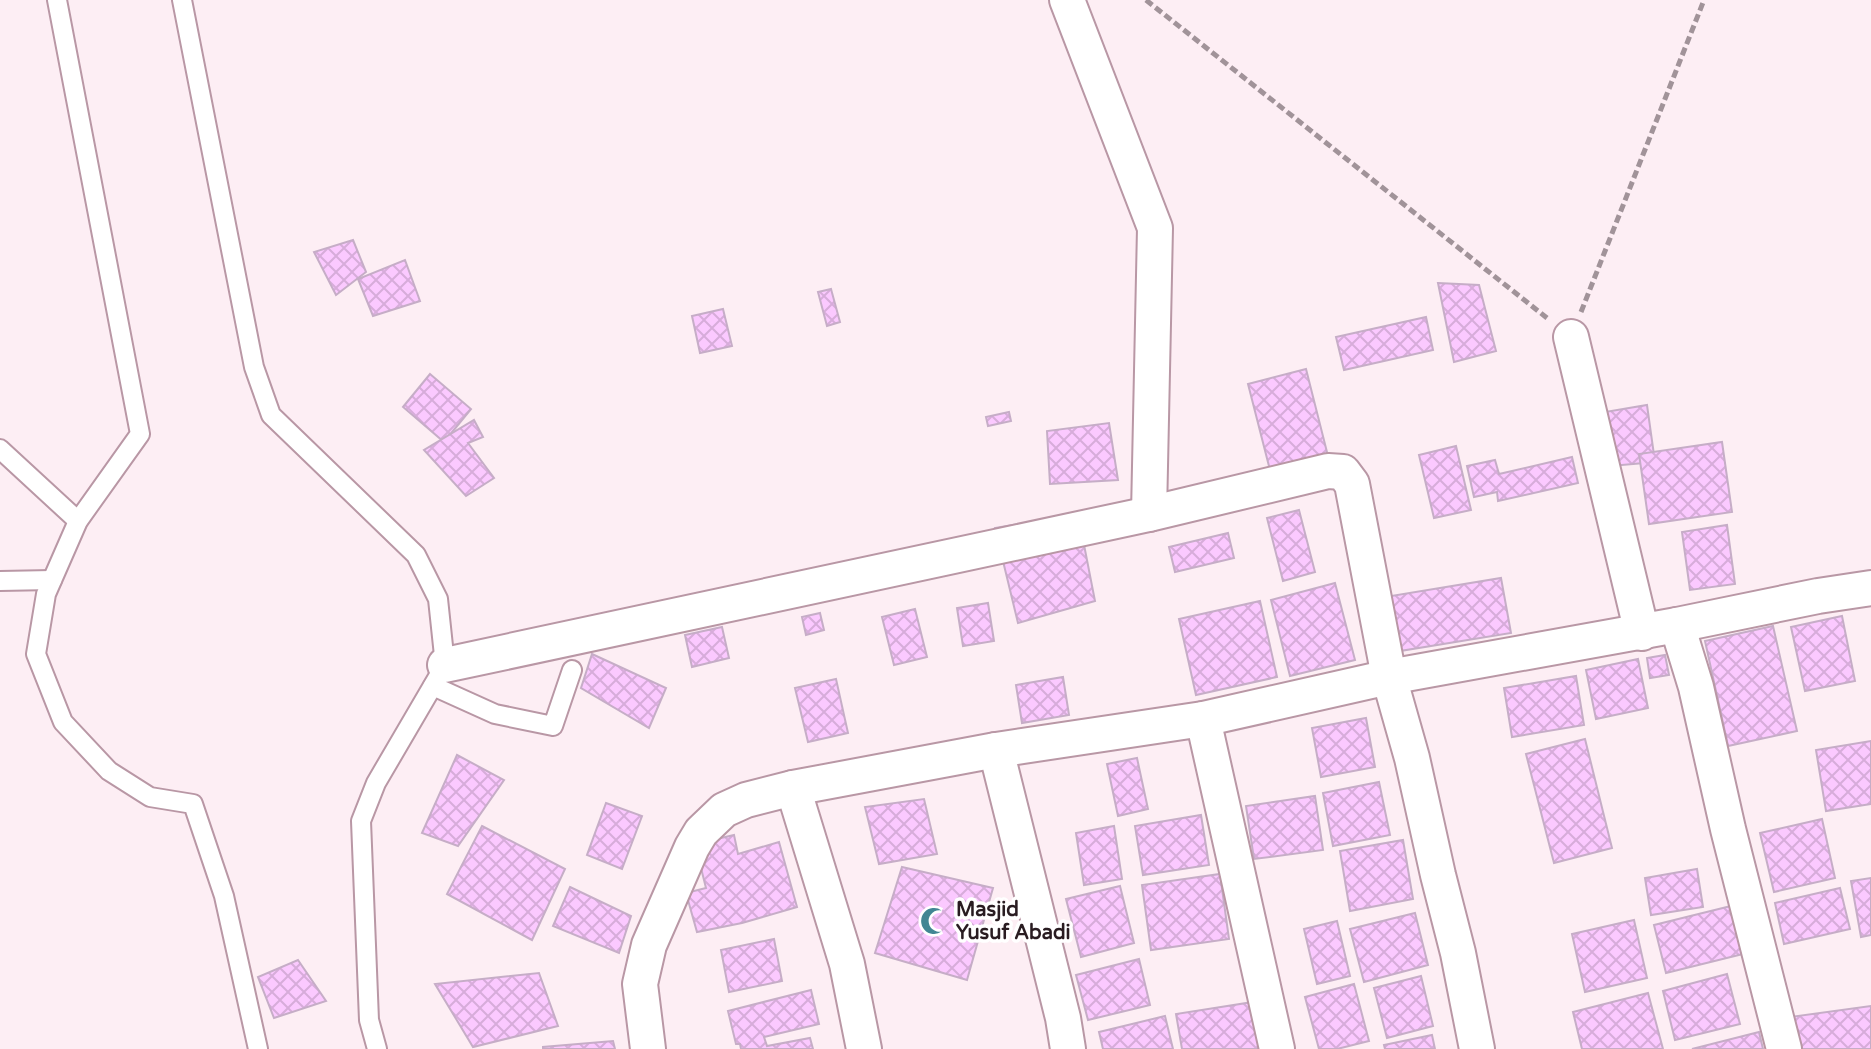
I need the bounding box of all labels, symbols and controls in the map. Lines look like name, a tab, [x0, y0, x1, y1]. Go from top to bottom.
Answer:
place label: Masjid Yusuf Abadi	[956, 898, 1070, 945]
mosque icon: Masjid Yusuf Abadi	[919, 906, 949, 936]

